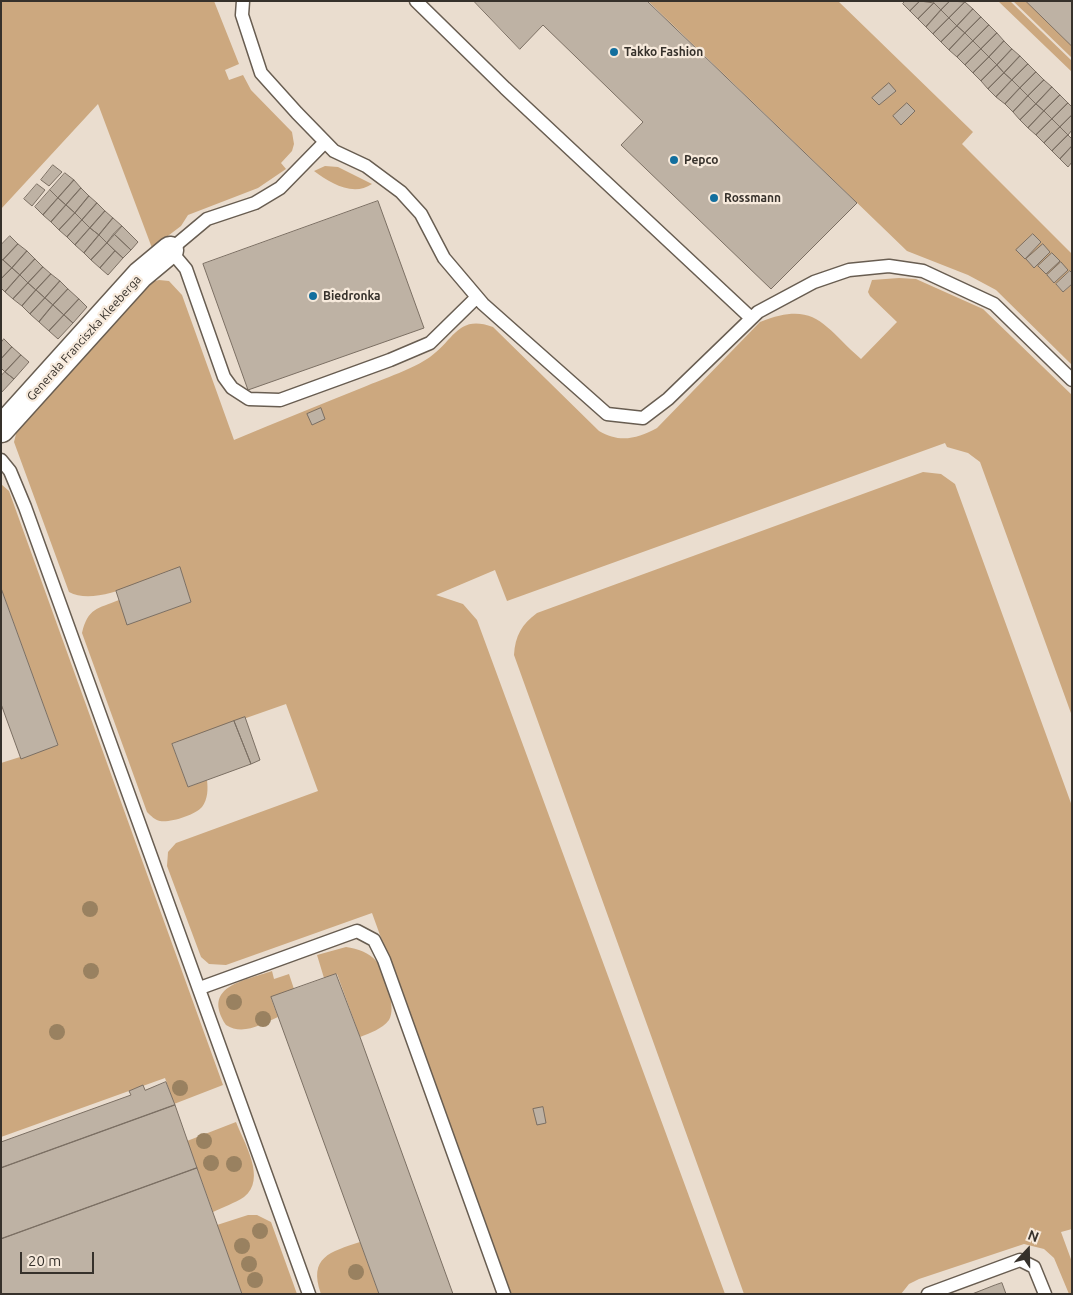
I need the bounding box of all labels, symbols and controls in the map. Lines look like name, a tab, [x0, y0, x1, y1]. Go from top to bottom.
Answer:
place label: Takko Fashion	[624, 45, 703, 59]
marker: Takko Fashion	[608, 46, 620, 58]
place label: Pepco	[684, 153, 718, 167]
marker: Pepco	[668, 154, 680, 166]
place label: Rossmann	[724, 191, 781, 205]
marker: Rossmann	[708, 192, 720, 204]
street label: Generała Franciszka Kleeberga	[24, 272, 144, 404]
place label: Biedronka	[323, 289, 381, 303]
marker: Biedronka	[307, 290, 319, 302]
north arrow	[1003, 1225, 1053, 1275]
text: N	[1026, 1227, 1041, 1245]
scale bar	[22, 1242, 96, 1274]
text: 20 m	[28, 1252, 61, 1269]

